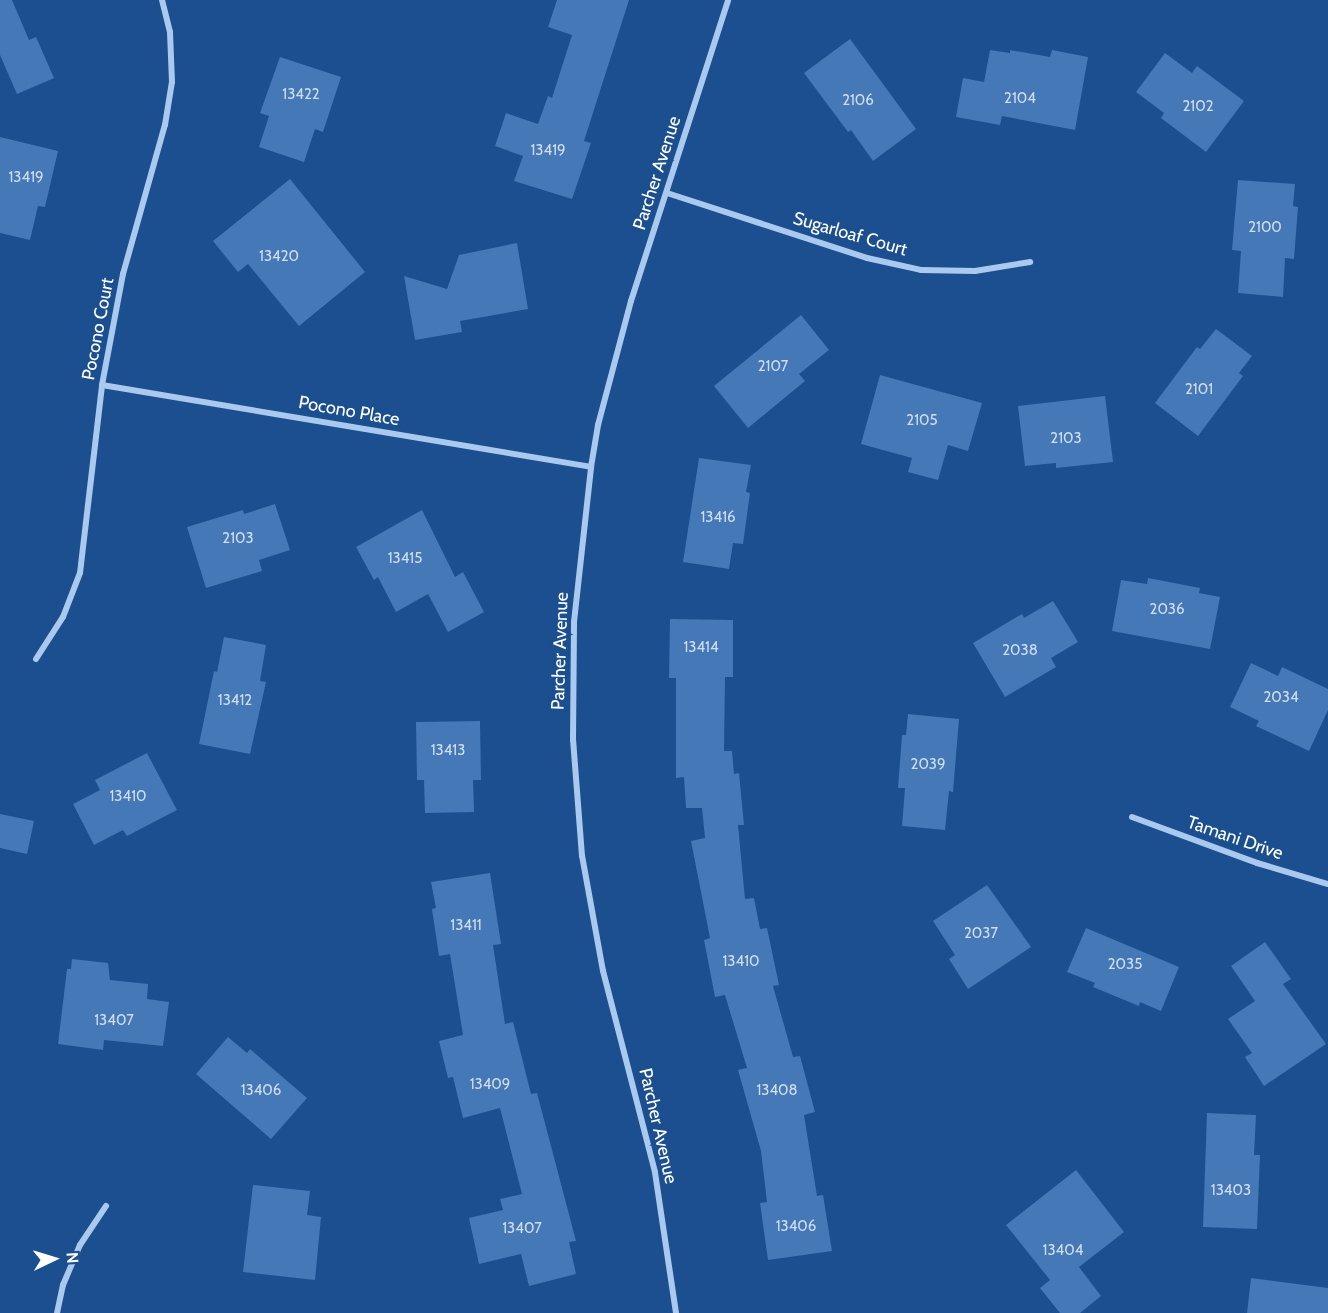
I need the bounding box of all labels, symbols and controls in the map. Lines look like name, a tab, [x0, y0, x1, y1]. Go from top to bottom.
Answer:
house number: 13422	[282, 86, 320, 104]
house number: 2104	[1004, 90, 1036, 108]
house number: 2106	[842, 92, 874, 110]
house number: 2102	[1182, 98, 1214, 116]
street label: Parcher Avenue	[628, 114, 686, 232]
house number: 13419	[530, 142, 566, 160]
house number: 13419	[8, 169, 44, 187]
street label: Sugarloaf Court	[790, 207, 910, 261]
house number: 2100	[1248, 219, 1282, 237]
house number: 13420	[259, 248, 299, 266]
street label: Pocono Court	[77, 276, 119, 382]
house number: 2107	[758, 358, 788, 376]
house number: 2101	[1185, 381, 1213, 399]
street label: Pocono Place	[297, 391, 401, 431]
house number: 2105	[906, 412, 938, 430]
house number: 2103	[1050, 430, 1082, 448]
house number: 13416	[700, 509, 736, 527]
house number: 2103	[222, 530, 254, 548]
house number: 13415	[388, 550, 422, 568]
street label: Parcher Avenue	[547, 592, 573, 710]
house number: 2036	[1150, 601, 1184, 619]
house number: 13414	[683, 639, 719, 657]
house number: 2038	[1002, 642, 1038, 660]
house number: 2034	[1263, 689, 1299, 707]
house number: 13412	[218, 692, 252, 710]
house number: 13413	[431, 742, 465, 760]
house number: 2039	[911, 756, 945, 774]
house number: 13410	[109, 788, 147, 806]
street label: Tamani Drive	[1184, 812, 1286, 864]
house number: 13411	[450, 917, 482, 935]
house number: 2037	[964, 925, 998, 943]
house number: 13410	[722, 953, 760, 971]
house number: 2035	[1108, 956, 1142, 974]
house number: 13407	[94, 1012, 134, 1030]
street label: Parcher Avenue	[634, 1066, 682, 1186]
house number: 13409	[470, 1076, 510, 1094]
house number: 13406	[241, 1082, 281, 1100]
house number: 13408	[756, 1082, 798, 1100]
house number: 13403	[1211, 1182, 1251, 1200]
house number: 13406	[776, 1218, 816, 1236]
house number: 13407	[502, 1220, 542, 1238]
north arrow	[24, 1229, 84, 1289]
house number: 13404	[1043, 1242, 1083, 1260]
text: N	[63, 1251, 82, 1264]

